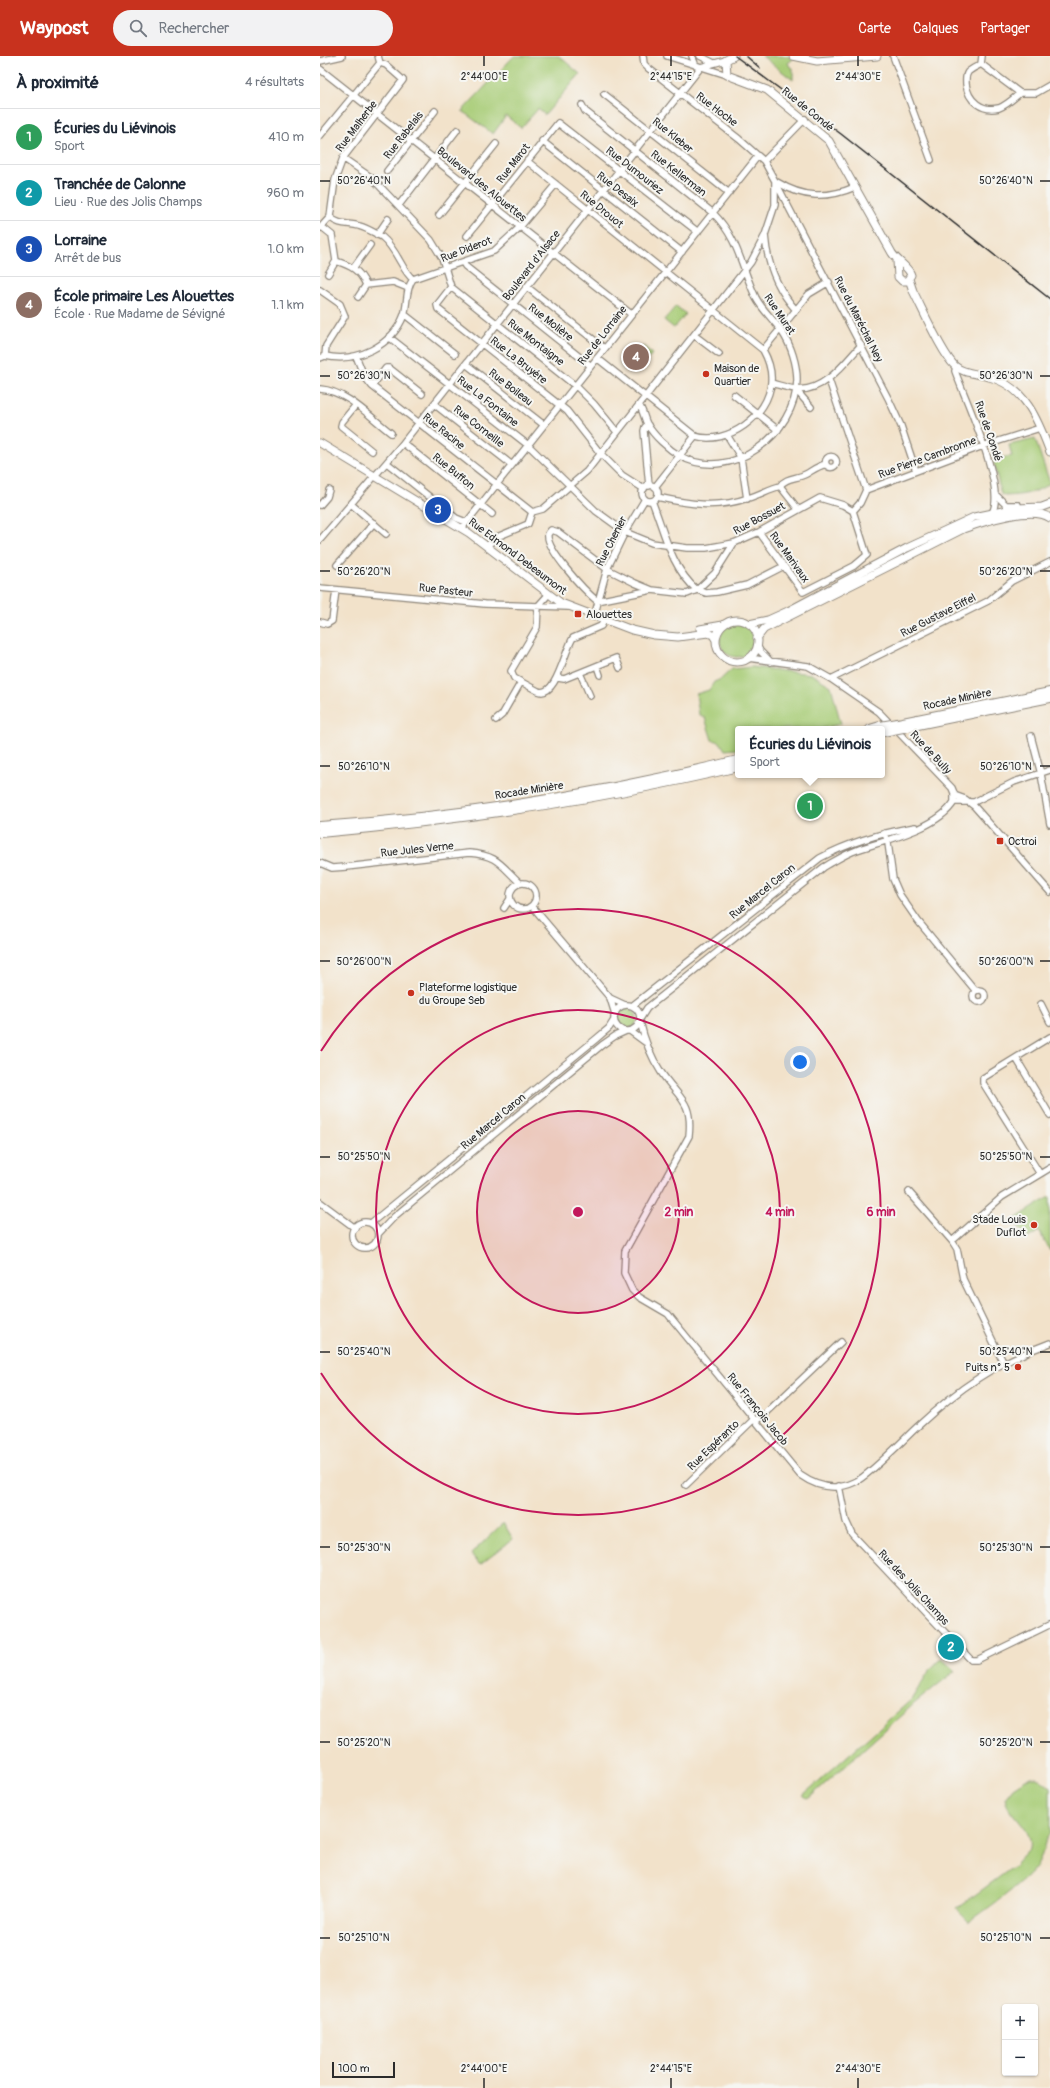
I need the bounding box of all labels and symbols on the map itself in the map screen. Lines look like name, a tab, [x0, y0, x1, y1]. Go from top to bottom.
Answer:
text: 2°44'00"E	[461, 71, 507, 83]
text: 2°44'15"E	[650, 71, 692, 83]
text: 2°44'30"E	[835, 71, 881, 83]
street label: Rue de Condé	[779, 84, 836, 134]
street label: Rue Hoche	[693, 90, 741, 130]
street label: Rue Malherbe	[333, 98, 380, 154]
street label: Rue Rabelais	[381, 109, 426, 162]
street label: Rue Kleber	[650, 115, 696, 156]
street label: Rue Marot	[494, 140, 533, 186]
street label: Boulevard des Alouettes	[434, 144, 529, 225]
street label: Rue Dumouriez	[603, 144, 666, 197]
street label: Rue Kellerman	[648, 148, 709, 199]
street label: Rue Desaix	[594, 169, 641, 210]
text: 50°26'40"N	[337, 175, 391, 187]
text: 50°26'40"N	[979, 175, 1033, 187]
street label: Rue Drouot	[577, 188, 626, 231]
street label: Boulevard d'Alsace	[500, 227, 563, 303]
street label: Rue Diderot	[439, 234, 494, 265]
street label: Rue du Maréchal Ney	[831, 274, 886, 364]
street label: Rue Murat	[761, 291, 798, 338]
street label: Rue Molière	[526, 301, 576, 344]
street label: Rue de Lorraine	[575, 303, 630, 368]
street label: Rue Montaigne	[505, 316, 567, 369]
street label: Rue La Bruyére	[488, 334, 550, 387]
pin: 4	[623, 342, 649, 372]
place label: Maison de Quartier	[714, 362, 760, 388]
street label: Rue Boileau	[486, 366, 535, 409]
marker: Maison de Quartier	[701, 369, 711, 379]
text: 50°26'30"N	[337, 370, 391, 382]
text: 50°26'30"N	[979, 370, 1033, 382]
street label: Rue La Fontaine	[454, 373, 521, 430]
street label: Rue de Condé	[972, 399, 1005, 463]
street label: Rue Corneille	[451, 403, 507, 451]
street label: Rue Racine	[420, 411, 468, 453]
street label: Rue Pierre Cambronne	[877, 434, 978, 481]
street label: Rue Buffon	[430, 450, 477, 492]
pin: 3	[425, 495, 451, 525]
street label: Rue Bossuet	[731, 499, 788, 538]
street label: Rue Chenier	[593, 514, 630, 568]
street label: Rue Edmond Debeaumont	[466, 515, 570, 598]
street label: Rue Marivaux	[767, 529, 812, 585]
text: 50°26'20"N	[337, 566, 391, 578]
text: 50°26'20"N	[979, 566, 1033, 578]
street label: Rue Pasteur	[418, 581, 474, 600]
street label: Rue Gustave Eiffel	[898, 591, 978, 640]
place label: Alouettes	[586, 608, 632, 621]
marker: Alouettes	[573, 609, 583, 619]
street label: Rocade Minière	[922, 686, 993, 713]
street label: Rue de Bully	[907, 728, 954, 777]
text: 50°26'10"N	[338, 761, 390, 773]
text: 50°26'10"N	[980, 761, 1032, 773]
street label: Rocade Minière	[494, 779, 565, 802]
pin: 1	[797, 791, 823, 821]
place label: Octroi	[1008, 835, 1037, 848]
marker: Octroi	[995, 836, 1005, 846]
street label: Rue Jules Verne	[380, 839, 455, 860]
street label: Rue Marcel Caron	[727, 861, 798, 922]
text: 50°26'00"N	[337, 956, 391, 968]
text: 50°26'00"N	[979, 956, 1033, 968]
place label: Plateforme logistique du Groupe Seb	[419, 981, 518, 1007]
marker: Plateforme logistique du Groupe Seb	[406, 988, 416, 998]
your location	[790, 1052, 810, 1072]
street label: Rue Marcel Caron	[458, 1091, 528, 1152]
text: 50°25'50"N	[338, 1151, 391, 1163]
text: 50°25'50"N	[980, 1151, 1033, 1163]
centre of rings	[571, 1205, 585, 1219]
text: 2 min	[665, 1205, 694, 1220]
text: 4 min	[764, 1205, 795, 1220]
text: 6 min	[866, 1205, 896, 1220]
place label: Stade Louis Duflot	[972, 1213, 1027, 1239]
marker: Stade Louis Duflot	[1029, 1220, 1039, 1230]
text: 50°25'40"N	[337, 1346, 391, 1358]
text: 50°25'40"N	[979, 1346, 1033, 1358]
place label: Puits n° 5	[965, 1361, 1010, 1374]
marker: Puits n° 5	[1013, 1362, 1023, 1372]
street label: Rue François Jacob	[724, 1370, 791, 1448]
street label: Rue Espéranto	[685, 1418, 742, 1473]
text: 50°25'30"N	[338, 1542, 391, 1554]
text: 50°25'30"N	[980, 1542, 1033, 1554]
street label: Rue des Jolis Champs	[875, 1547, 952, 1628]
pin: 2	[938, 1632, 964, 1662]
text: 50°25'20"N	[338, 1737, 391, 1749]
text: 50°25'20"N	[980, 1737, 1033, 1749]
text: 50°25'10"N	[338, 1932, 390, 1944]
text: 50°25'10"N	[980, 1932, 1032, 1944]
scale bar	[332, 2060, 395, 2079]
text: 2°44'00"E	[461, 2063, 507, 2075]
text: 2°44'15"E	[650, 2063, 692, 2075]
text: 2°44'30"E	[835, 2063, 881, 2075]

